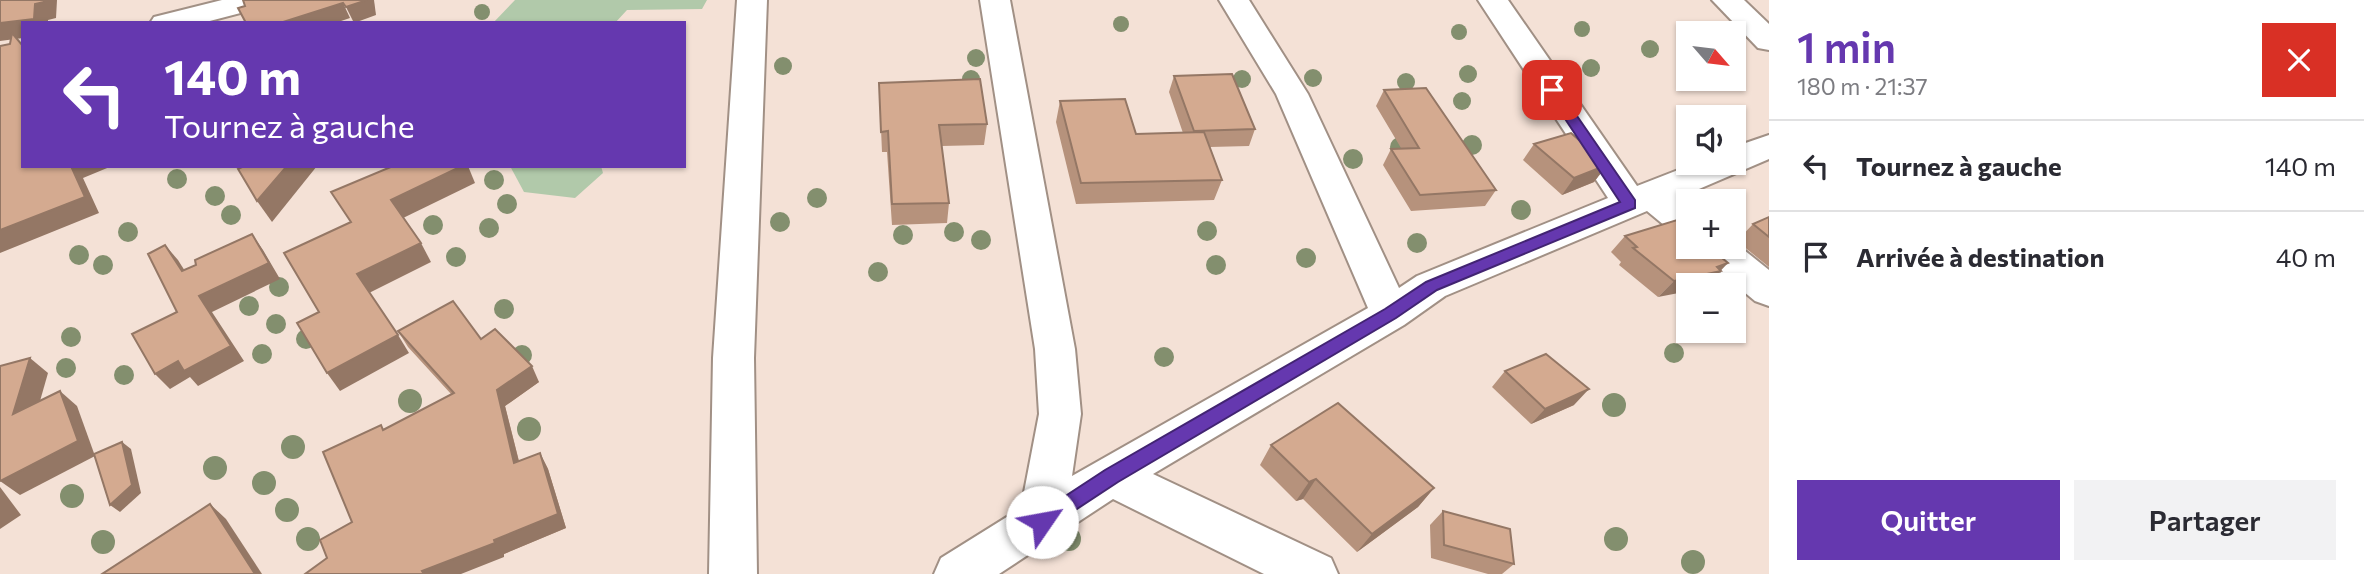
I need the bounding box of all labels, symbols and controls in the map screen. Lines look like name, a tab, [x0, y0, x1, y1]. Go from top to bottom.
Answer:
text: 1 min	[1797, 20, 1896, 72]
north arrow	[1676, 21, 1746, 91]
map controls	[1676, 21, 1746, 343]
button: close	[2262, 23, 2336, 97]
text: 140 m	[164, 45, 301, 105]
icon: left	[49, 49, 140, 140]
pin	[1522, 60, 1582, 120]
icon: arrive	[1533, 71, 1571, 109]
text: 180 m · 21:37	[1797, 72, 1928, 100]
text: Tournez à gauche	[164, 105, 415, 145]
button: sound	[1676, 105, 1746, 175]
icon: left	[1797, 147, 1835, 185]
text: Tournez à gauche	[1856, 150, 2062, 181]
text: 140 m	[2265, 150, 2336, 181]
button: +	[1676, 189, 1746, 259]
icon: arrive	[1797, 238, 1835, 276]
text: Arrivée à destination	[1856, 241, 2104, 272]
text: 40 m	[2276, 241, 2336, 272]
button: −	[1676, 273, 1746, 343]
button: Quitter	[1797, 480, 2060, 560]
button: Partager	[2074, 480, 2336, 560]
position arrow	[1005, 485, 1079, 559]

